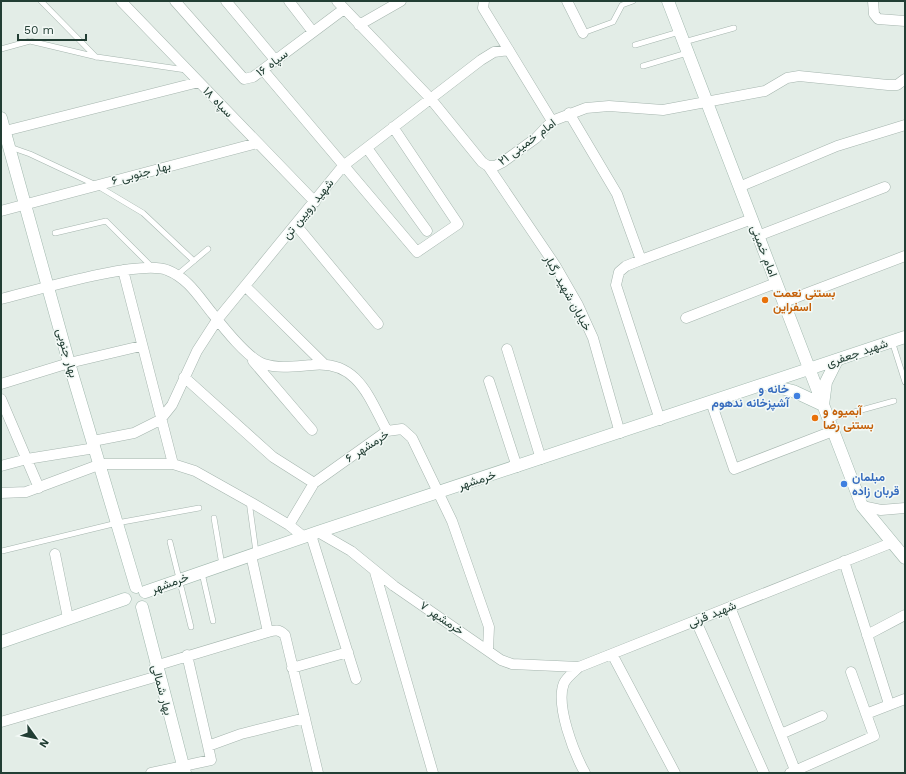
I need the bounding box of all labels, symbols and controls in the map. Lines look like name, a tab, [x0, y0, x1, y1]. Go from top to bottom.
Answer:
scale bar	[18, 16, 86, 42]
text: 50 m	[24, 23, 54, 37]
street label: سپاه ۱۶	[253, 47, 291, 80]
street label: سپاه ۱۸	[199, 84, 236, 121]
street label: امام خمینی ۲۱	[495, 116, 559, 169]
street label: بهار جنوبی ۶	[110, 158, 172, 189]
street label: شهید رویین تن	[279, 176, 337, 243]
street label: امام خمینی	[747, 223, 780, 279]
street label: خیابان شهید رگبار	[540, 252, 595, 334]
place label: بستنی نعمت اسفراین	[773, 286, 836, 315]
marker: بستنی نعمت اسفراین	[760, 295, 770, 305]
street label: بهار جنوبی	[52, 327, 81, 380]
street label: شهید جعفری	[824, 336, 890, 371]
place label: خانه و آشپزخانه ندهوم	[712, 382, 790, 411]
marker: خانه و آشپزخانه ندهوم	[792, 391, 802, 401]
place label: آبمیوه و بستنی رضا	[823, 404, 874, 433]
marker: آبمیوه و بستنی رضا	[810, 413, 820, 423]
street label: خرمشهر ۶	[343, 427, 392, 466]
street label: خرمشهر	[455, 467, 498, 494]
place label: مبلمان قربان زاده	[852, 470, 900, 499]
marker: مبلمان قربان زاده	[839, 479, 849, 489]
street label: خرمشهر	[148, 570, 191, 598]
street label: خرمشهر ۷	[417, 598, 467, 639]
street label: شهید قرنی	[686, 598, 739, 631]
street label: بهار شمالی	[148, 663, 175, 717]
north arrow	[16, 718, 56, 758]
text: N	[36, 736, 52, 750]

